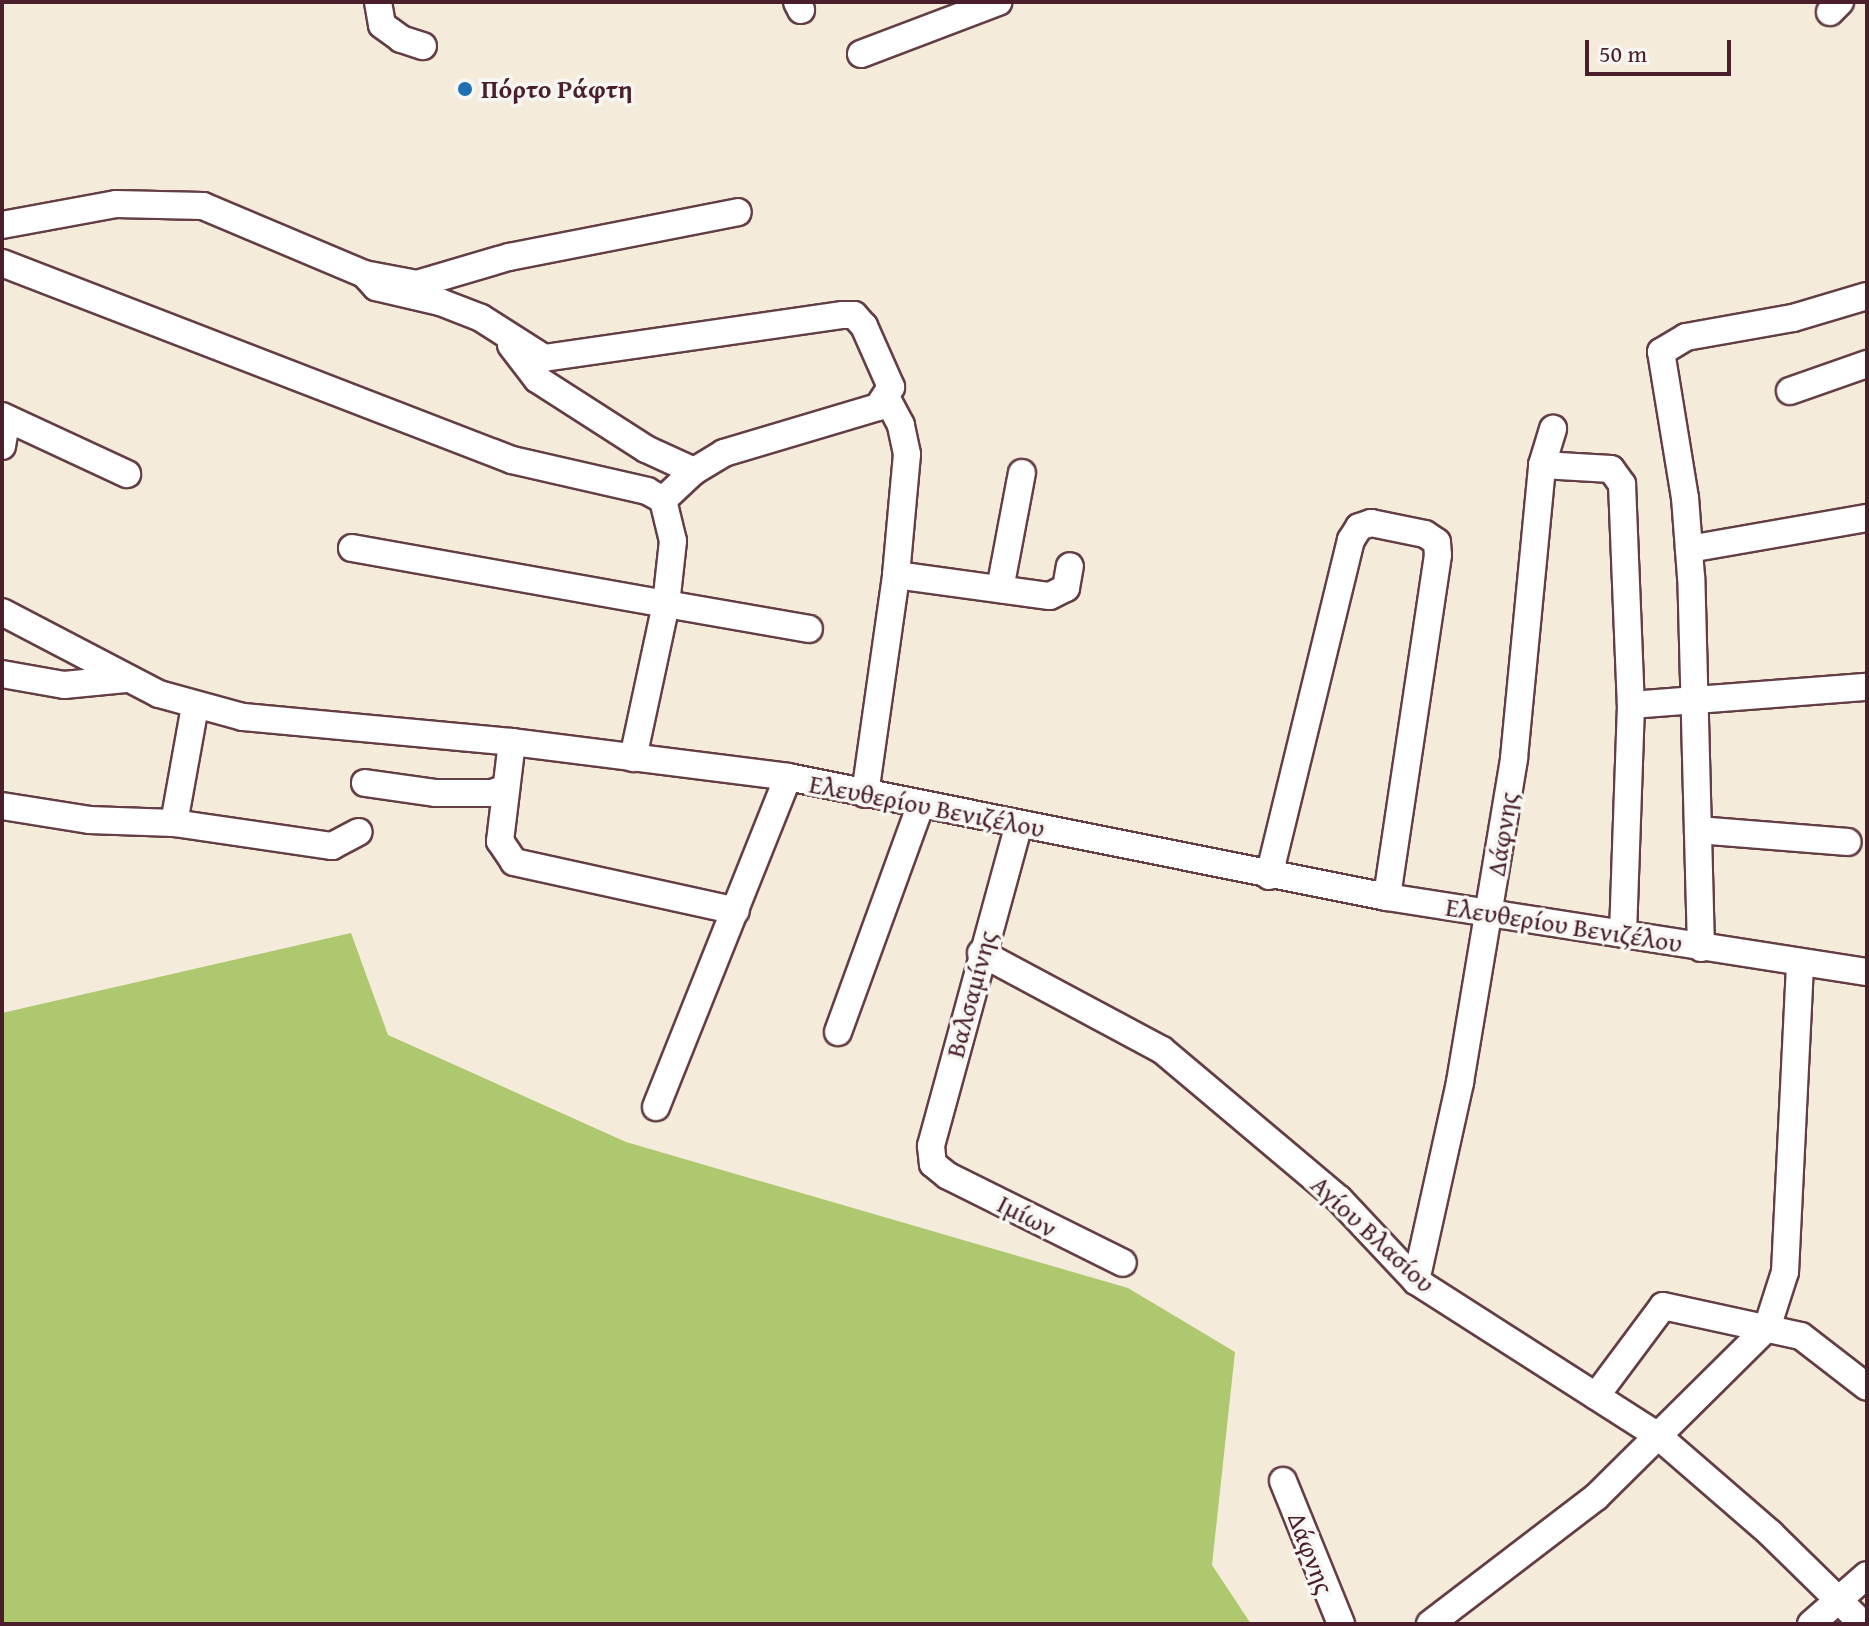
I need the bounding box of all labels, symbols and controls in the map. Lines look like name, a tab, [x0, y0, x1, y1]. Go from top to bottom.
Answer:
scale bar	[1589, 24, 1735, 74]
text: 50 m	[1599, 36, 1647, 71]
place label: Πόρτο Ράφτη	[481, 73, 633, 105]
marker: Πόρτο Ράφτη	[456, 80, 474, 98]
street label: Ελευθερίου Βενιζέλου	[807, 768, 1047, 844]
street label: Δάφνης	[1480, 790, 1524, 878]
street label: Ελευθερίου Βενιζέλου	[1444, 891, 1684, 959]
street label: Βαλσαμίνης	[939, 927, 1003, 1061]
street label: Αγίου Βλασίου	[1305, 1169, 1441, 1299]
street label: Ιμίων	[992, 1188, 1062, 1244]
street label: Δάφνης	[1281, 1508, 1341, 1598]

